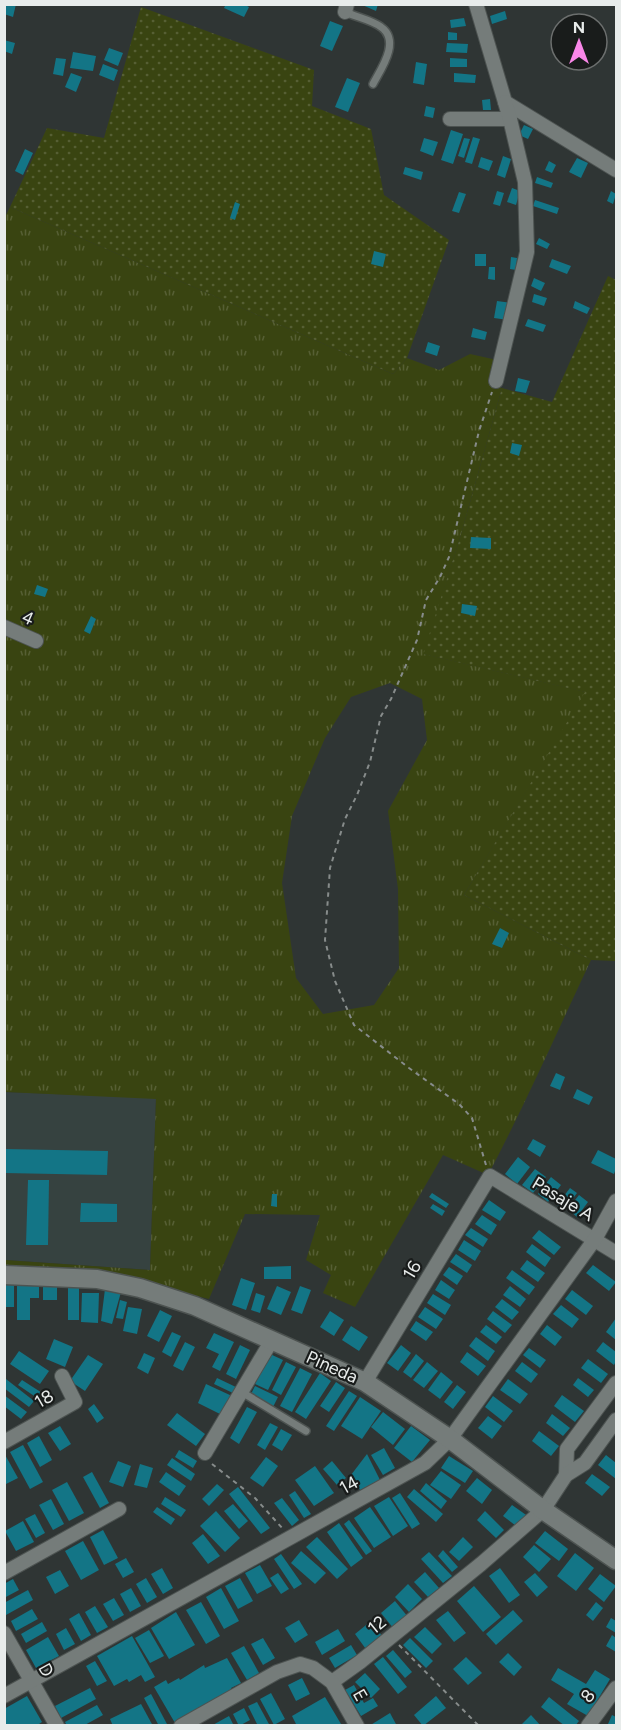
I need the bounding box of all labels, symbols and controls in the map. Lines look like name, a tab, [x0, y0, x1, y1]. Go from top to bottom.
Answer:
north arrow	[549, 12, 609, 72]
text: N	[573, 18, 585, 37]
street label: 4	[18, 606, 38, 630]
street label: Pasaje A	[528, 1172, 598, 1226]
street label: 16	[398, 1257, 426, 1283]
street label: Pineda	[303, 1346, 361, 1388]
street label: 18	[30, 1385, 58, 1413]
street label: 14	[336, 1471, 362, 1499]
street label: 12	[363, 1611, 391, 1639]
street label: D	[33, 1659, 59, 1681]
street label: E	[348, 1685, 372, 1705]
street label: 8	[576, 1685, 600, 1707]

